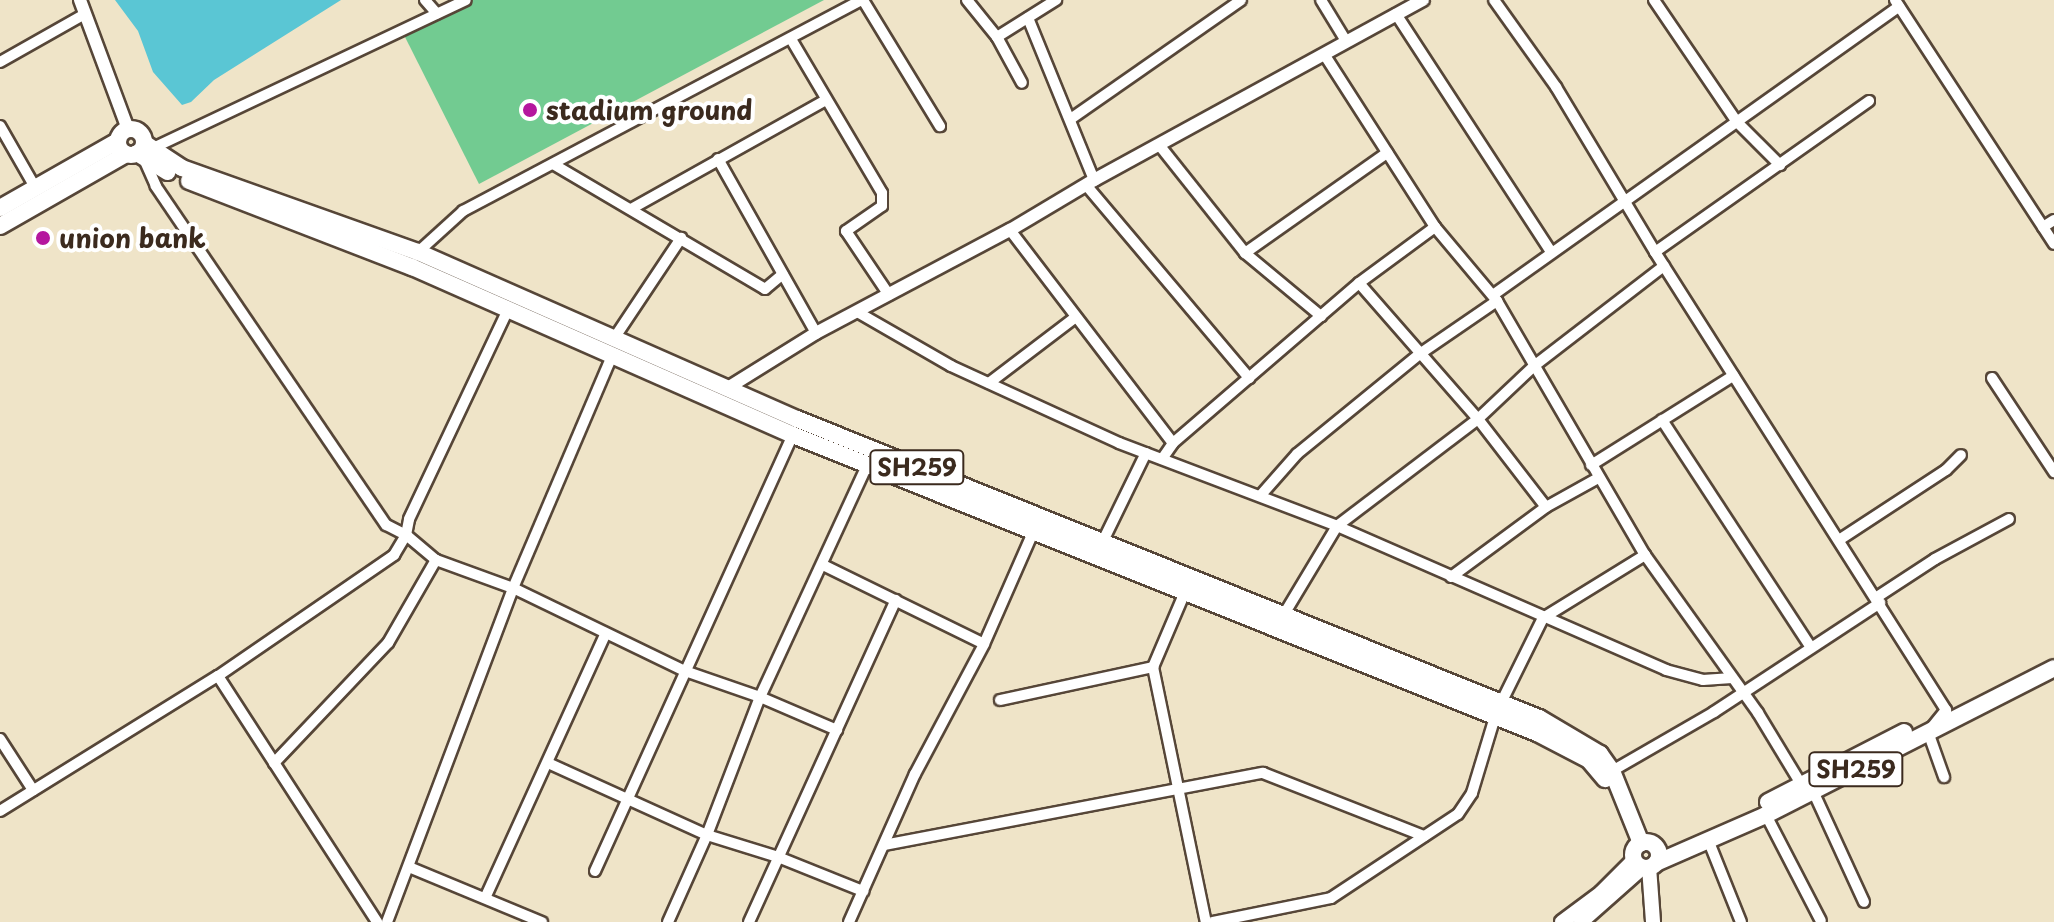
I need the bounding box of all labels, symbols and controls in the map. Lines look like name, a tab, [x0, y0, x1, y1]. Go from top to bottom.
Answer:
place label: stadium ground	[546, 94, 753, 126]
marker: stadium ground	[521, 101, 539, 119]
place label: union bank	[59, 222, 206, 254]
marker: union bank	[34, 229, 52, 247]
road number: SH259	[869, 447, 965, 487]
road number: SH259	[1808, 749, 1904, 789]

